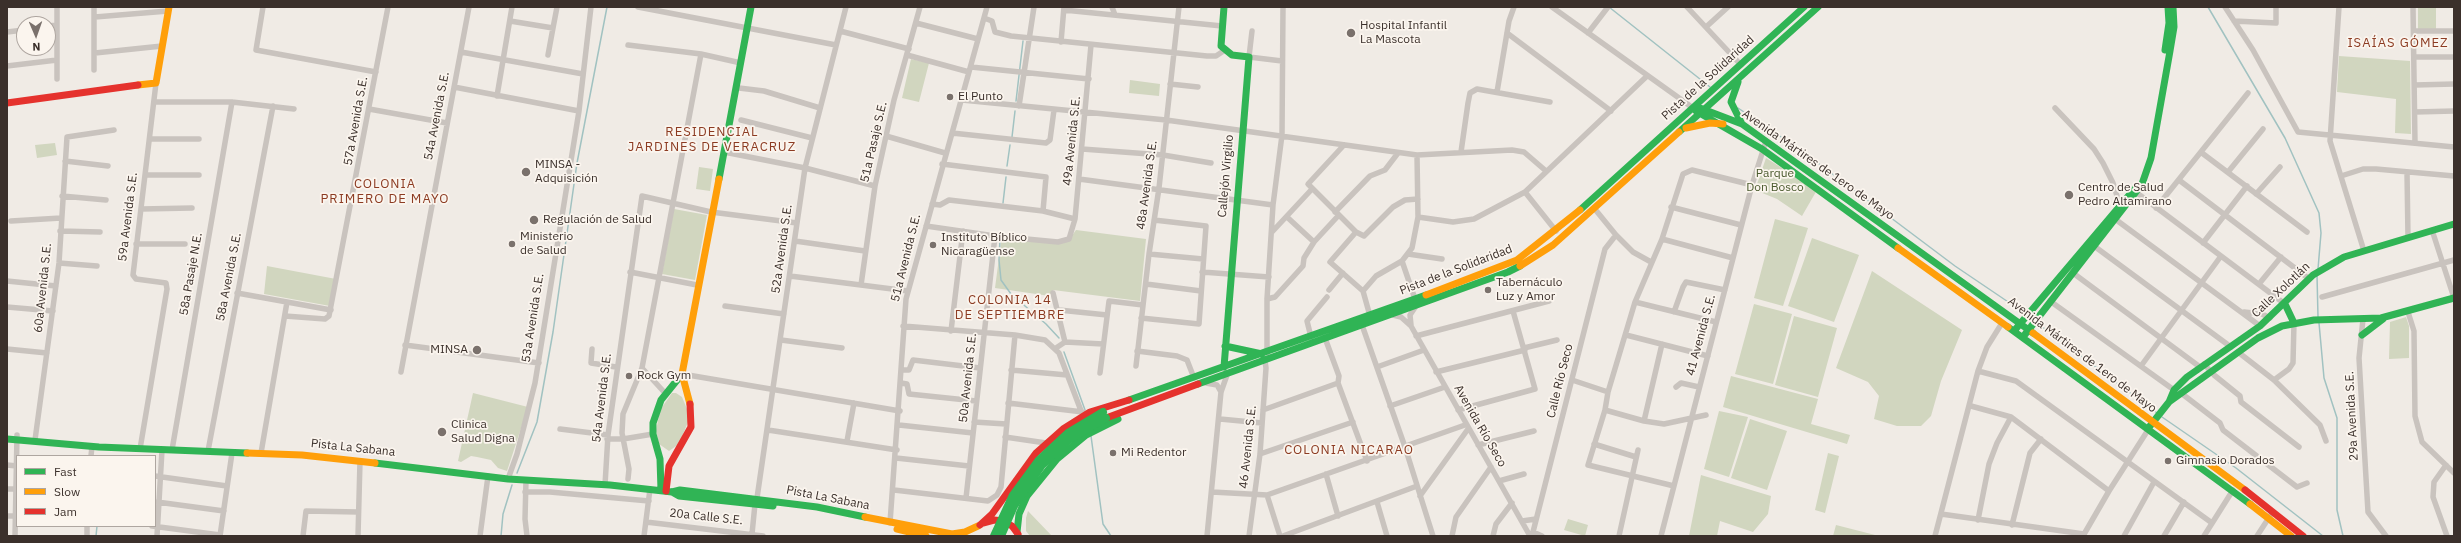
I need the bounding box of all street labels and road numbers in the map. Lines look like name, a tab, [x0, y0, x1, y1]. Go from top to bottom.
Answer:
street label: Pista de la Solidaridad	[1659, 33, 1757, 123]
street label: 54a Avenida S.E.	[421, 70, 453, 162]
street label: 57a Avenida S.E.	[341, 75, 371, 167]
street label: 49a Avenida S.E.	[1060, 95, 1084, 187]
street label: 51a Pasaje S.E.	[858, 100, 890, 184]
street label: Avenida Mártires de 1ero de Mayo	[1739, 107, 1897, 223]
street label: Callejón Virgilio	[1215, 134, 1237, 218]
street label: 48a Avenida S.E.	[1134, 139, 1160, 231]
street label: 59a Avenida S.E.	[115, 171, 141, 263]
street label: 52a Avenida S.E.	[769, 203, 795, 295]
street label: 51a Avenida S.E.	[888, 213, 924, 303]
street label: 58a Pasaje N.E.	[177, 231, 205, 317]
street label: 58a Avenida S.E.	[213, 231, 245, 323]
street label: 60a Avenida S.E.	[31, 242, 55, 334]
street label: Pista de la Solidaridad	[1398, 242, 1514, 298]
street label: Calle Xolotlán	[2249, 259, 2313, 321]
street label: 53a Avenida S.E.	[519, 272, 547, 364]
street label: 41 Avenida S.E.	[1683, 293, 1719, 377]
street label: Avenida Mártires de 1ero de Mayo	[2005, 294, 2159, 416]
street label: 50a Avenida S.E.	[956, 332, 980, 424]
street label: Calle Río Seco	[1544, 342, 1576, 420]
street label: 54a Avenida S.E.	[589, 352, 615, 444]
street label: 29a Avenida S.E.	[2342, 371, 2362, 461]
street label: Avenida Río Seco	[1451, 382, 1509, 470]
street label: 46 Avenida S.E.	[1236, 405, 1260, 489]
street label: Pista La Sabana	[310, 436, 396, 460]
street label: Pista La Sabana	[785, 483, 871, 513]
street label: 20a Calle S.E.	[669, 506, 743, 528]

